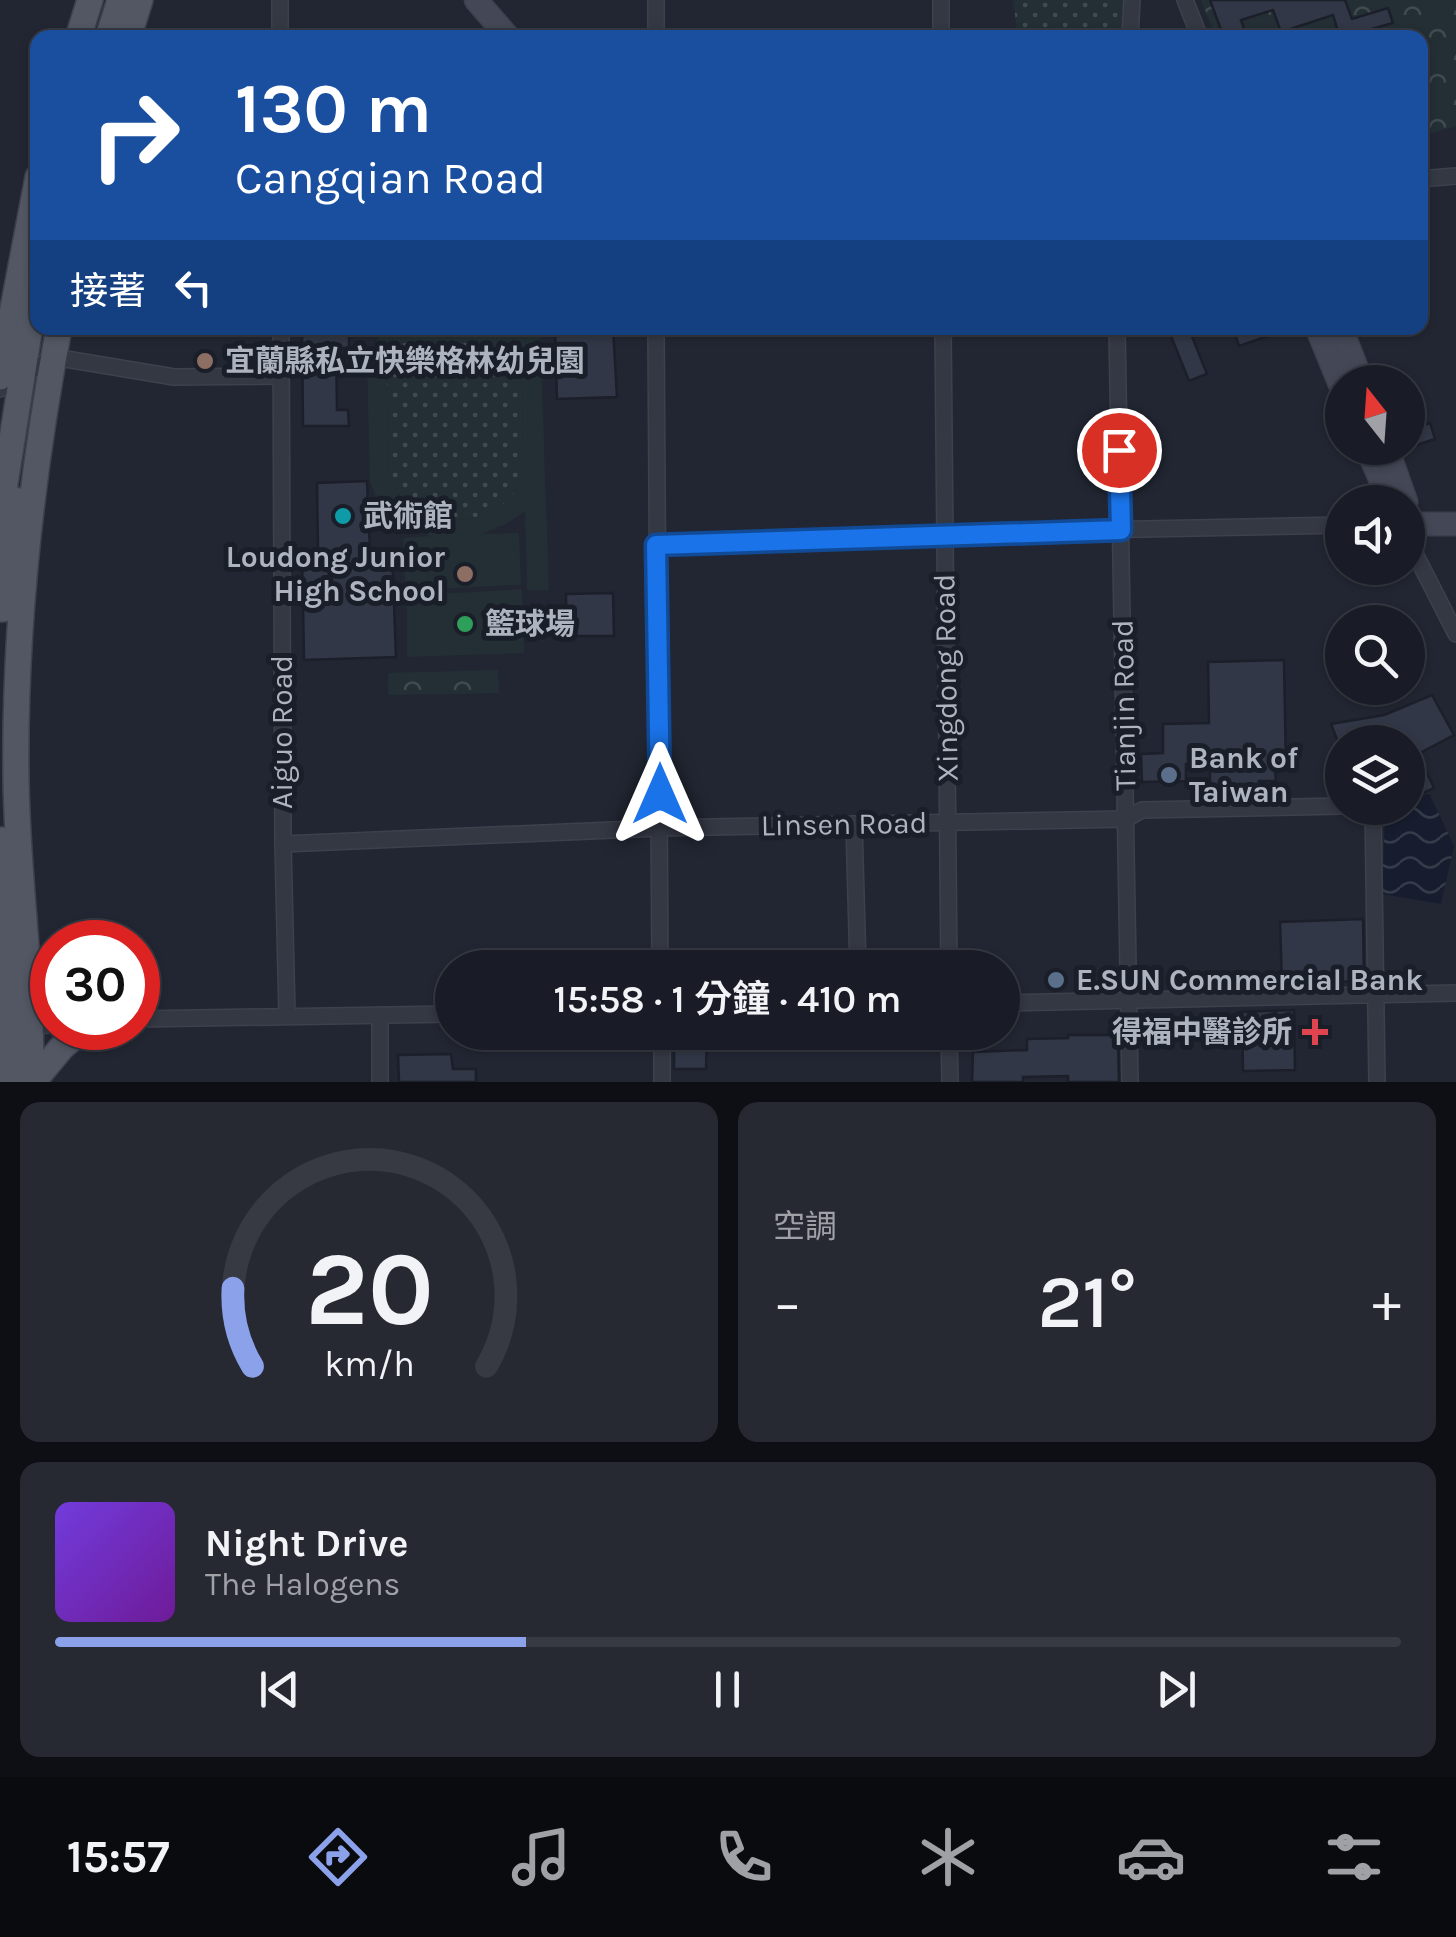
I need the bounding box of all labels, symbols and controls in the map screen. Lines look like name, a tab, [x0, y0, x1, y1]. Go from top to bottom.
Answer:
text: 130 m	[235, 68, 432, 150]
icon: right	[70, 70, 200, 200]
text: Cangqian Road	[235, 152, 546, 204]
icon: left	[166, 260, 221, 315]
text: 接著	[70, 269, 146, 314]
place label: 宜蘭縣私立快樂格林幼兒園	[225, 343, 585, 379]
marker: 宜蘭縣私立快樂格林幼兒園	[194, 350, 216, 372]
north arrow	[1325, 365, 1425, 465]
map controls	[1325, 365, 1425, 825]
pin	[1077, 408, 1162, 493]
icon: arrive	[1092, 423, 1147, 478]
button: sound	[1325, 485, 1425, 585]
place label: 武術館	[363, 498, 453, 534]
marker: 武術館	[332, 505, 354, 527]
place label: Loudong Junior High School	[226, 539, 445, 609]
marker: Loudong Junior High School	[454, 563, 476, 585]
street label: Xingdong Road	[926, 573, 966, 783]
button: search	[1325, 605, 1425, 705]
place label: 籃球場	[485, 606, 575, 642]
marker: 籃球場	[454, 613, 476, 635]
street label: Tianjin Road	[1105, 619, 1143, 791]
street label: Aiguo Road	[264, 655, 300, 809]
button: layers	[1325, 725, 1425, 825]
place label: Bank of Taiwan	[1189, 740, 1299, 810]
position arrow	[608, 742, 712, 846]
marker: Bank of Taiwan	[1158, 764, 1180, 786]
street label: Linsen Road	[760, 805, 928, 843]
speed limit sign: 30	[30, 920, 160, 1050]
place label: E.SUN Commercial Bank	[1076, 962, 1423, 998]
marker: E.SUN Commercial Bank	[1045, 969, 1067, 991]
text: 15:58 · 1 分鐘 · 410 m	[554, 977, 901, 1022]
place label: 得福中醫診所	[1112, 1014, 1292, 1050]
marker: 得福中醫診所	[1302, 1019, 1328, 1045]
text: 空調	[773, 1208, 837, 1245]
text: 20	[305, 1229, 433, 1350]
text: 21°	[1037, 1258, 1137, 1346]
text: −	[773, 1271, 802, 1335]
text: +	[1372, 1271, 1401, 1335]
text: km/h	[324, 1343, 414, 1385]
text: Night Drive	[205, 1521, 408, 1566]
text: The Halogens	[205, 1566, 400, 1603]
icon: previous	[252, 1662, 307, 1717]
icon: pause	[700, 1662, 755, 1717]
icon: next	[1149, 1662, 1204, 1717]
icon: directions	[303, 1822, 373, 1892]
icon: music	[506, 1822, 576, 1892]
icon: phone	[709, 1822, 779, 1892]
icon: climate	[913, 1822, 983, 1892]
icon: car	[1116, 1822, 1186, 1892]
icon: filters	[1319, 1822, 1389, 1892]
text: 15:57	[67, 1831, 170, 1883]

